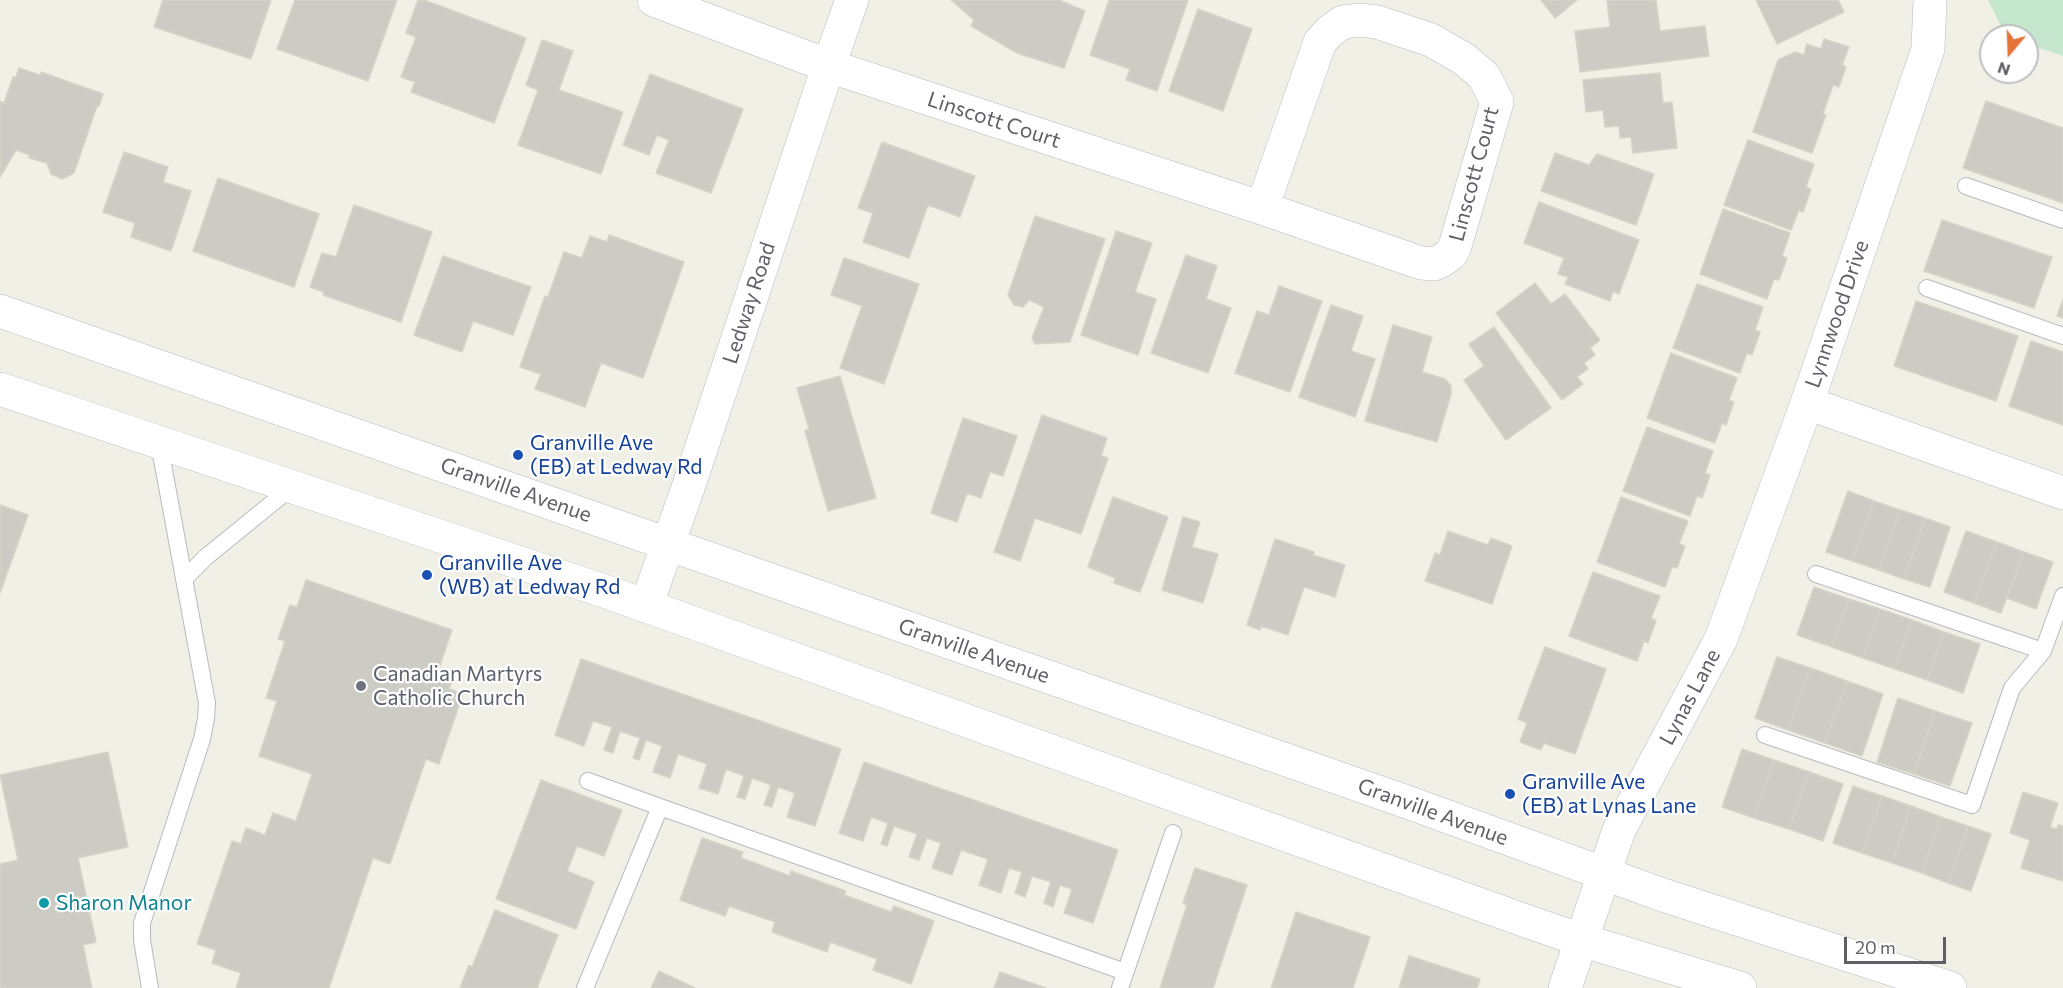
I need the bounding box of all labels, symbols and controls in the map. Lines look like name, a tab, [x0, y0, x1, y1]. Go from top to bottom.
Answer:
north arrow	[1979, 24, 2039, 84]
text: N	[1995, 59, 2012, 81]
street label: Linscott Court	[924, 87, 1064, 153]
street label: Linscott Court	[1444, 104, 1504, 244]
street label: Lynnwood Drive	[1800, 237, 1874, 391]
street label: Ledway Road	[717, 239, 781, 367]
place label: Granville Ave (EB) at Ledway Rd	[530, 430, 702, 480]
marker: Granville Ave (EB) at Ledway Rd	[511, 448, 525, 462]
street label: Granville Avenue	[437, 452, 595, 528]
place label: Granville Ave (WB) at Ledway Rd	[439, 550, 620, 600]
marker: Granville Ave (WB) at Ledway Rd	[420, 568, 434, 582]
street label: Granville Avenue	[895, 613, 1053, 689]
street label: Lynas Lane	[1654, 645, 1726, 749]
place label: Canadian Martyrs Catholic Church	[373, 661, 542, 711]
marker: Canadian Martyrs Catholic Church	[354, 679, 368, 693]
place label: Granville Ave (EB) at Lynas Lane	[1522, 769, 1696, 819]
street label: Granville Avenue	[1354, 773, 1512, 851]
marker: Granville Ave (EB) at Lynas Lane	[1503, 787, 1517, 801]
place label: Sharon Manor	[56, 890, 192, 916]
marker: Sharon Manor	[37, 896, 51, 910]
scale bar	[1847, 925, 1949, 963]
text: 20 m	[1855, 936, 1896, 958]

